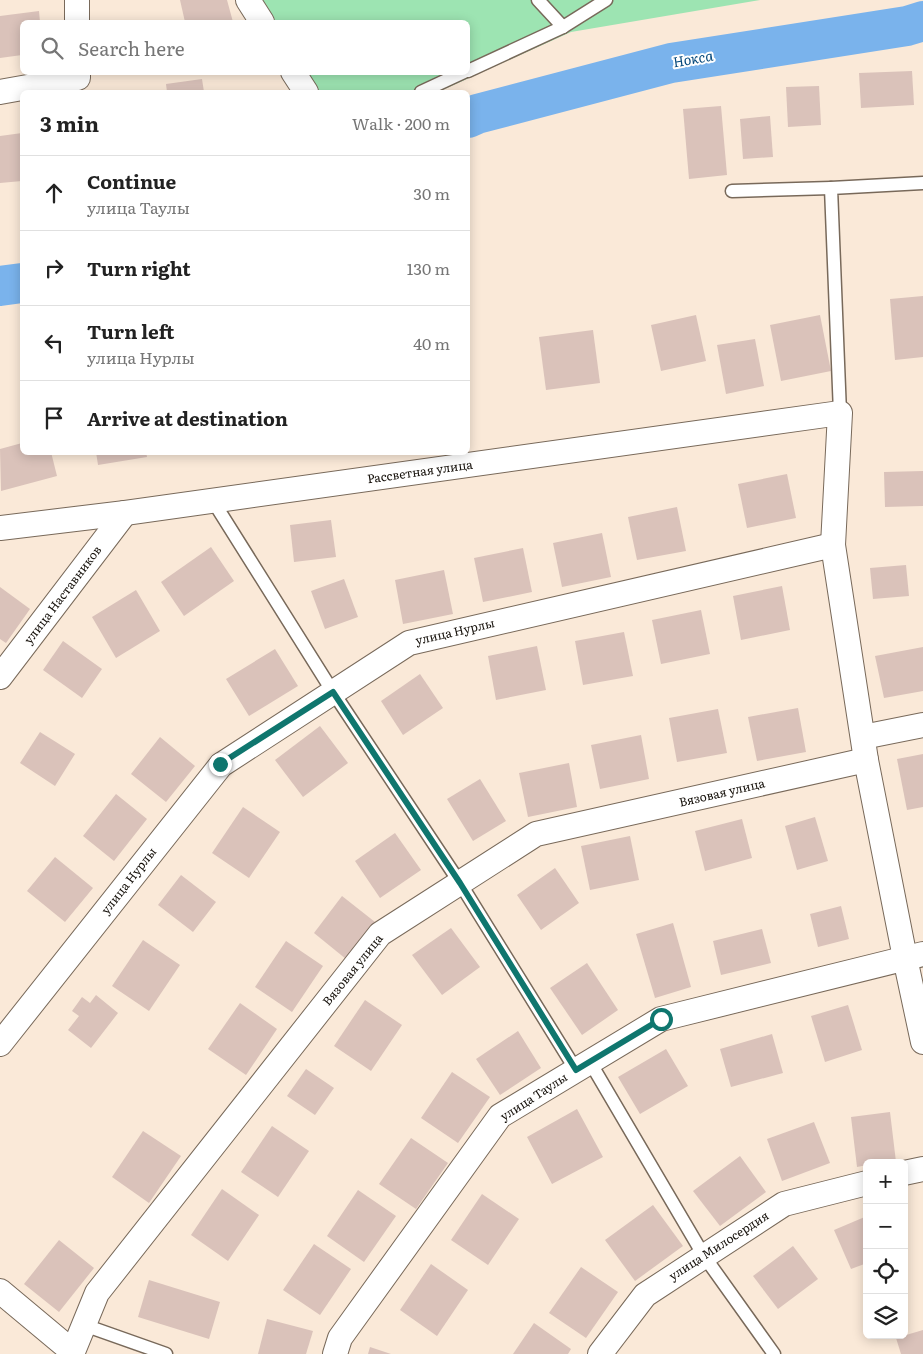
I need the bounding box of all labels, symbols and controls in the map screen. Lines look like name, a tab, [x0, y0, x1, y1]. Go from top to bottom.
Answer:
search box	[20, 20, 470, 75]
icon: search	[38, 34, 66, 62]
text: Search here	[78, 34, 185, 62]
water label: Нокса	[671, 45, 715, 71]
text: 3 min	[40, 107, 99, 138]
text: Walk · 200 m	[352, 111, 450, 135]
text: Continue	[87, 167, 176, 195]
icon: ahead	[40, 179, 68, 207]
text: 30 m	[413, 181, 450, 205]
text: улица Таулы	[87, 195, 190, 219]
icon: right	[40, 254, 68, 282]
text: Turn right	[87, 254, 191, 282]
text: 130 m	[407, 256, 450, 280]
text: Turn left	[87, 317, 174, 345]
icon: left	[40, 329, 68, 357]
text: 40 m	[413, 331, 450, 355]
text: улица Нурлы	[87, 345, 195, 369]
icon: arrive	[40, 404, 68, 432]
text: Arrive at destination	[87, 404, 288, 432]
street label: Рассветная улица	[366, 455, 474, 487]
street label: улица Наставников	[19, 541, 105, 647]
street label: улица Нурлы	[413, 613, 496, 649]
route end	[209, 753, 232, 776]
street label: Вязовая улица	[677, 773, 767, 811]
street label: улица Нурлы	[96, 843, 160, 918]
street label: Вязовая улица	[318, 929, 387, 1009]
route start	[650, 1008, 673, 1031]
street label: улица Таулы	[496, 1068, 571, 1125]
map controls	[863, 1159, 908, 1339]
button: +	[863, 1159, 908, 1204]
button: −	[863, 1204, 908, 1249]
street label: улица Милосердия	[665, 1206, 772, 1284]
button: locate	[863, 1249, 908, 1294]
button: layers	[863, 1294, 908, 1339]

